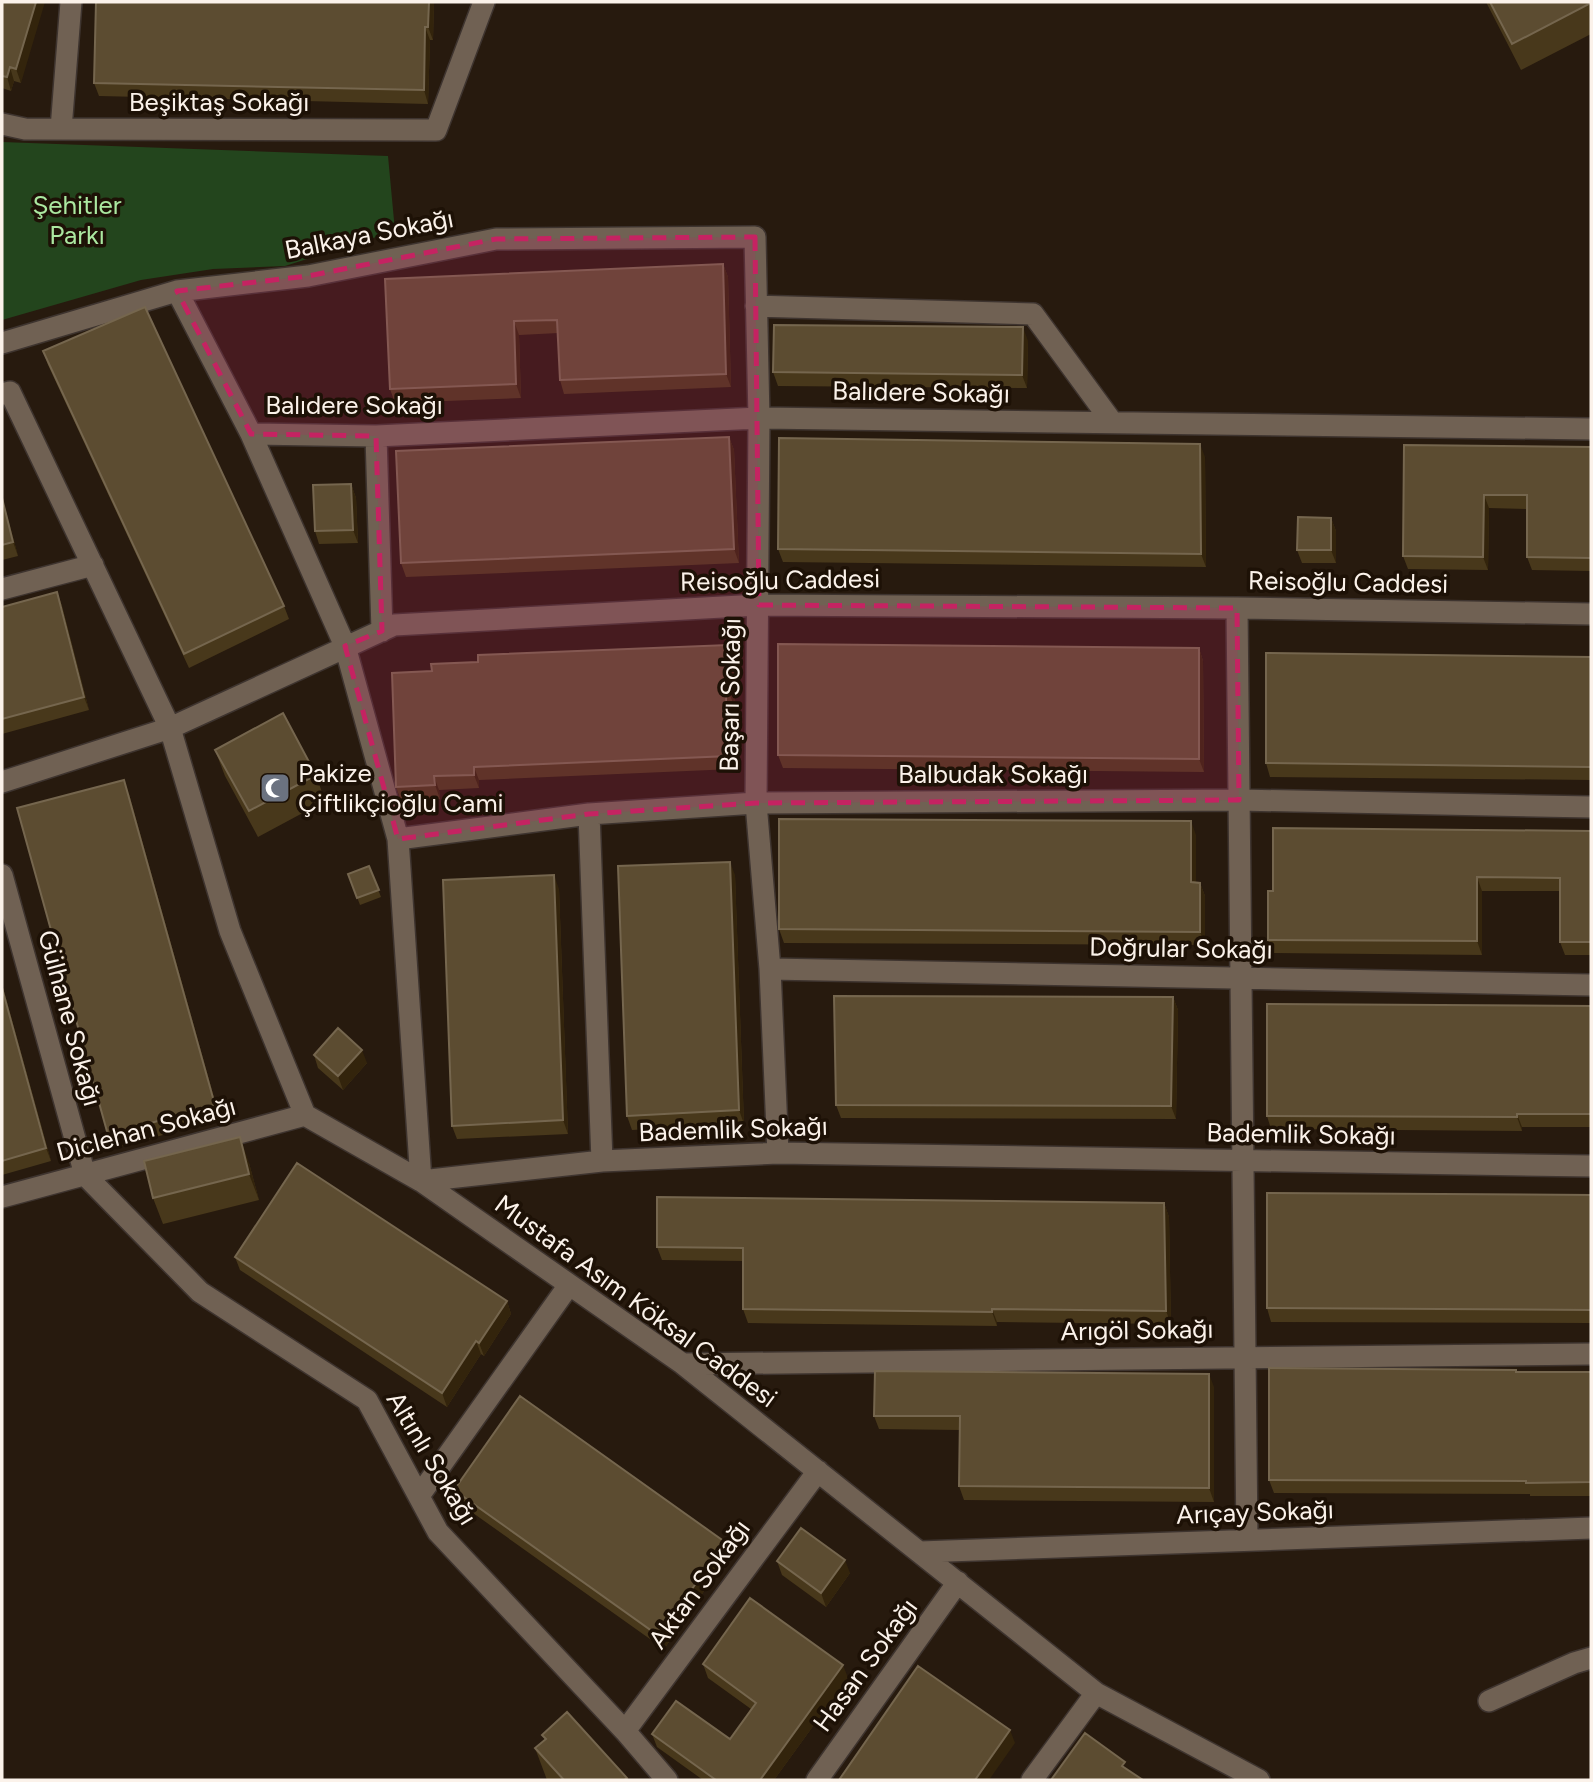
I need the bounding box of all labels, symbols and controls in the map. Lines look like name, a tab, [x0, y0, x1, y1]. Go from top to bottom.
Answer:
street label: Beşiktaş Sokağı	[129, 86, 309, 118]
park label: Şehitler Parkı	[32, 189, 122, 251]
street label: Balkaya Sokağı	[282, 202, 456, 266]
street label: Balıdere Sokağı	[832, 374, 1010, 410]
street label: Balıdere Sokağı	[265, 389, 443, 421]
street label: Reisoğlu Caddesi	[680, 562, 880, 598]
street label: Reisoğlu Caddesi	[1248, 564, 1448, 600]
street label: Başarı Sokağı	[713, 618, 747, 772]
place label: Pakize Çiftlikçioğlu Cami	[298, 757, 504, 819]
street label: Balbudak Sokağı	[898, 758, 1088, 790]
mosque icon: Pakize Çiftlikçioğlu Cami	[258, 771, 292, 805]
street label: Gülhane Sokağı	[31, 927, 109, 1109]
street label: Doğrular Sokağı	[1089, 930, 1273, 966]
street label: Diclehan Sokağı	[53, 1090, 239, 1168]
street label: Bademlik Sokağı	[638, 1110, 828, 1148]
street label: Bademlik Sokağı	[1206, 1116, 1396, 1152]
street label: Mustafa Asım Köksal Caddesi	[489, 1188, 783, 1414]
street label: Arıgöl Sokağı	[1060, 1313, 1214, 1347]
street label: Altınlı Sokağı	[380, 1386, 484, 1530]
street label: Arıçay Sokağı	[1176, 1493, 1334, 1531]
street label: Aktan Sokağı	[641, 1513, 757, 1655]
street label: Hasan Sokağı	[806, 1592, 924, 1738]

